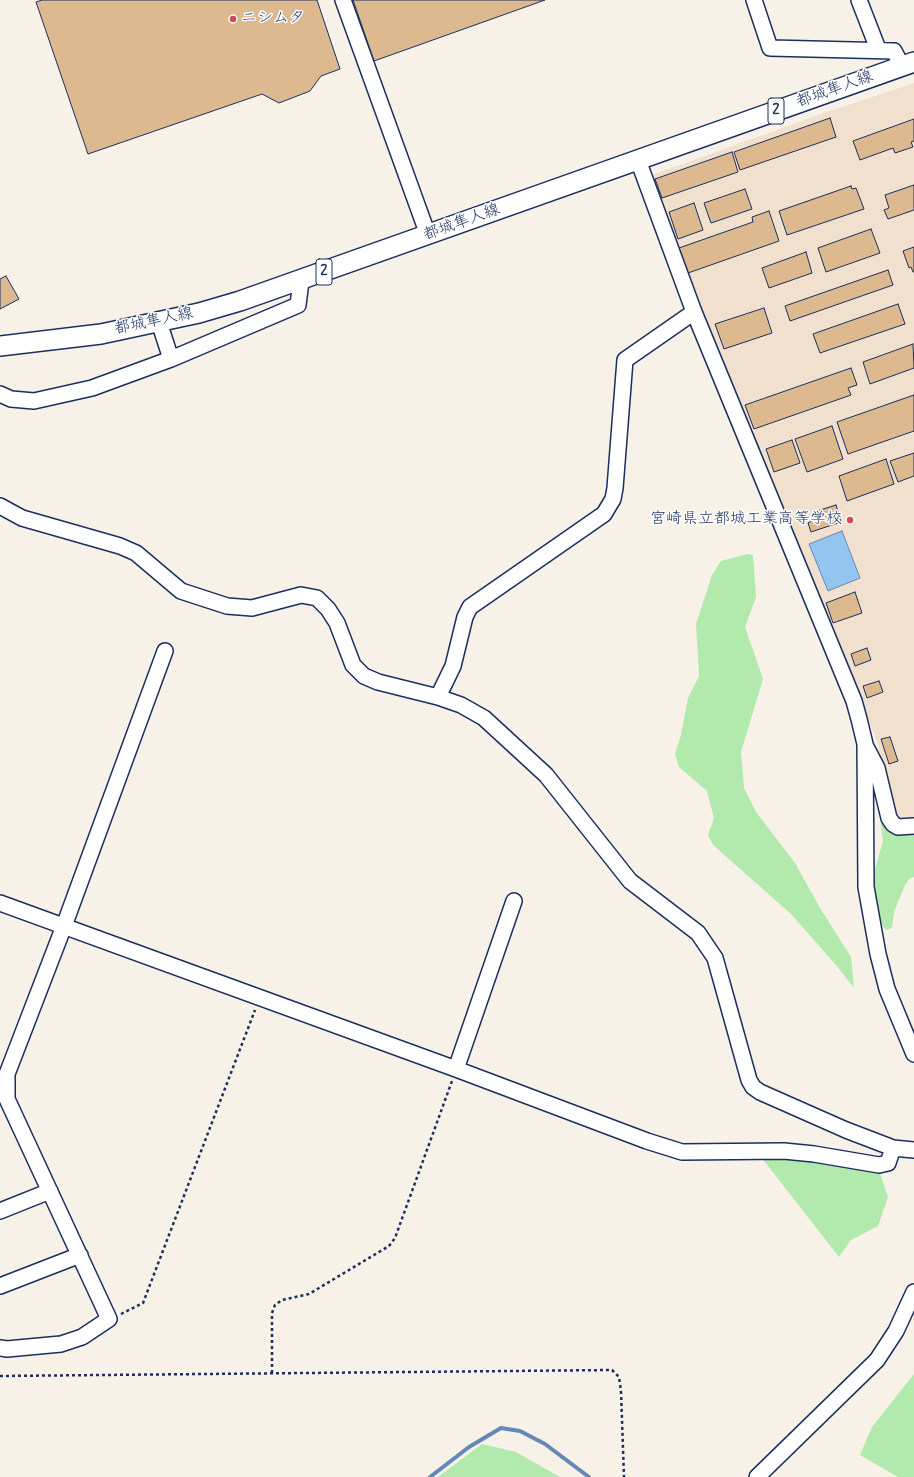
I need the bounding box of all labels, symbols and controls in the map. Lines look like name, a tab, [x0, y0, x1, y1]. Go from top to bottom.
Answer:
place label: ニシムタ	[241, 9, 305, 29]
marker: ニシムタ	[228, 14, 238, 24]
street label: 都城隼人線	[794, 67, 876, 113]
road number: 2	[768, 98, 784, 124]
street label: 都城隼人線	[421, 200, 503, 246]
road number: 2	[316, 259, 332, 285]
street label: 都城隼人線	[113, 304, 195, 340]
place label: 宮崎県立都城工業高等学校	[650, 510, 842, 530]
marker: 宮崎県立都城工業高等学校	[845, 515, 855, 525]

